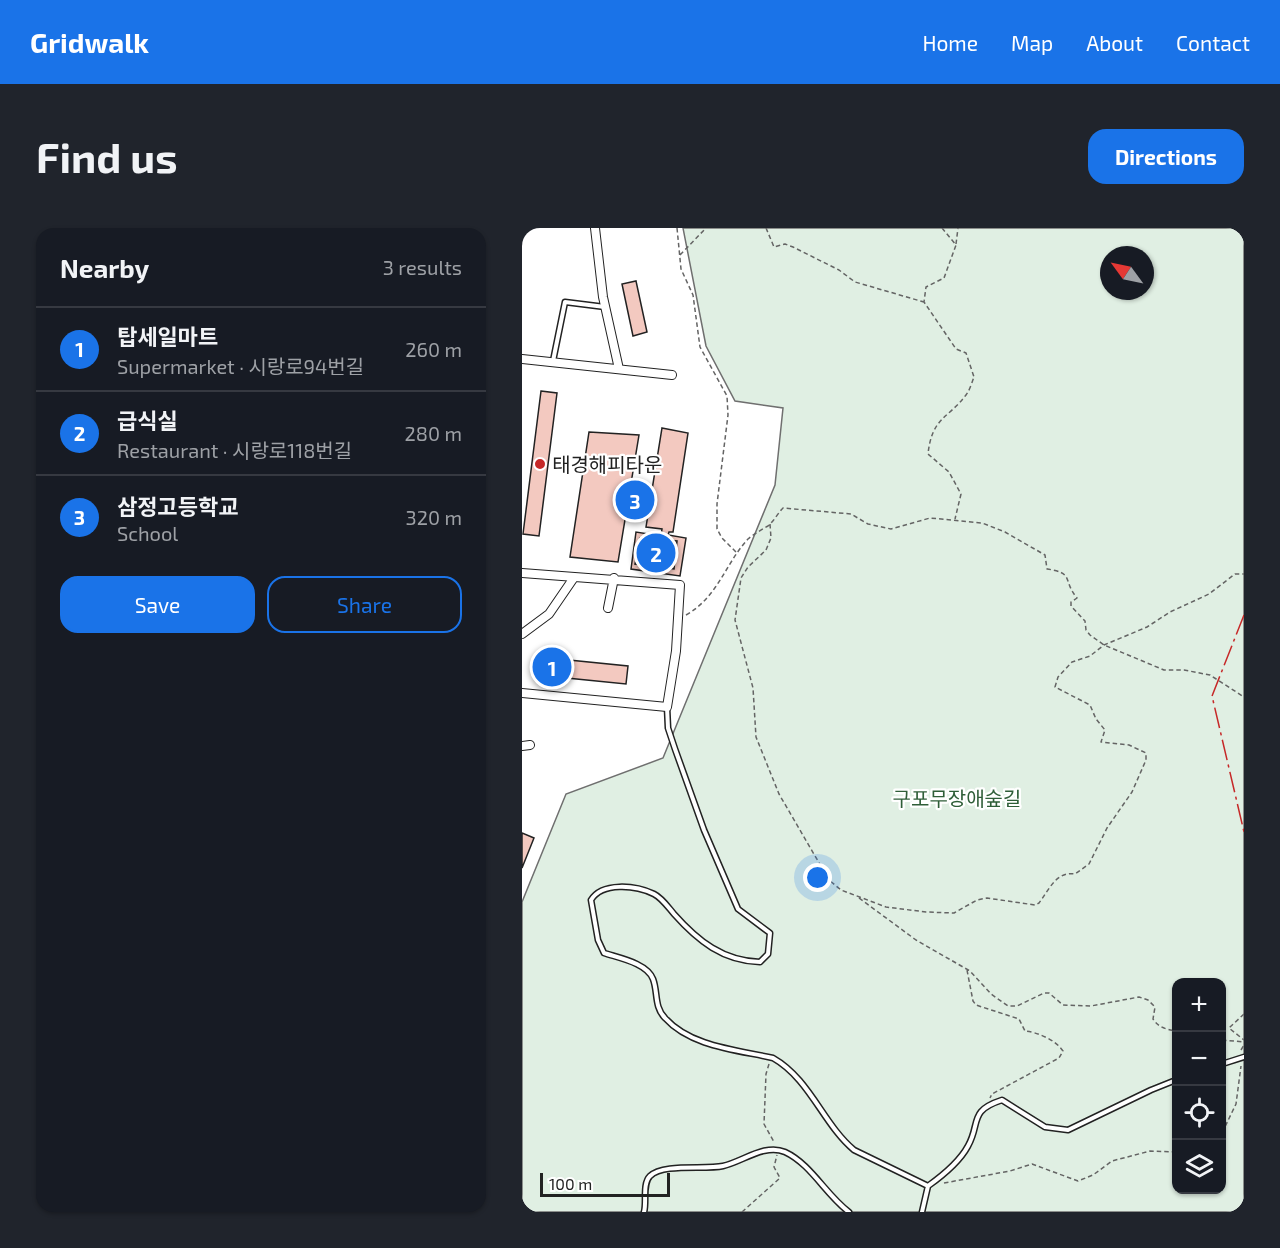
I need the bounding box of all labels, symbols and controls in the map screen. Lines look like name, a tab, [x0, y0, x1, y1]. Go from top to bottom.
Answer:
text: Gridwalk	[30, 25, 149, 59]
text: Home	[922, 30, 978, 55]
text: Map	[1011, 30, 1053, 55]
text: About	[1086, 30, 1143, 55]
text: Contact	[1176, 30, 1250, 55]
button: Directions	[1088, 129, 1244, 184]
text: Find us	[36, 131, 178, 181]
north arrow	[1100, 246, 1154, 300]
text: Nearby	[60, 252, 149, 283]
text: 3 results	[383, 255, 462, 279]
text: 탑세일마트	[117, 323, 218, 349]
text: 1	[75, 337, 84, 361]
text: 260 m	[405, 337, 462, 361]
text: Supermarket · 시랑로94번길	[117, 354, 364, 378]
text: 급식실	[117, 407, 178, 433]
text: 2	[74, 421, 85, 445]
text: 280 m	[405, 421, 462, 445]
text: Restaurant · 시랑로118번길	[117, 438, 352, 462]
place label: 태경해피타운	[552, 452, 662, 476]
marker: 태경해피타운	[533, 457, 547, 471]
pin: 3	[616, 478, 654, 522]
text: 삼정고등학교	[117, 493, 238, 519]
text: 3	[74, 505, 85, 529]
text: 320 m	[406, 505, 462, 529]
text: School	[117, 521, 178, 545]
pin: 2	[636, 530, 676, 576]
button: Save	[60, 576, 255, 633]
button: Share	[267, 576, 462, 633]
pin: 1	[532, 644, 572, 690]
park label: 구포무장애숲길	[893, 786, 1021, 810]
your location	[803, 863, 832, 892]
map controls	[1172, 978, 1226, 1194]
button: +	[1172, 978, 1226, 1032]
button: −	[1172, 1032, 1226, 1086]
button: locate	[1172, 1086, 1226, 1140]
button: layers	[1172, 1140, 1226, 1194]
scale bar	[540, 1170, 670, 1198]
text: 100 m	[549, 1174, 592, 1193]

